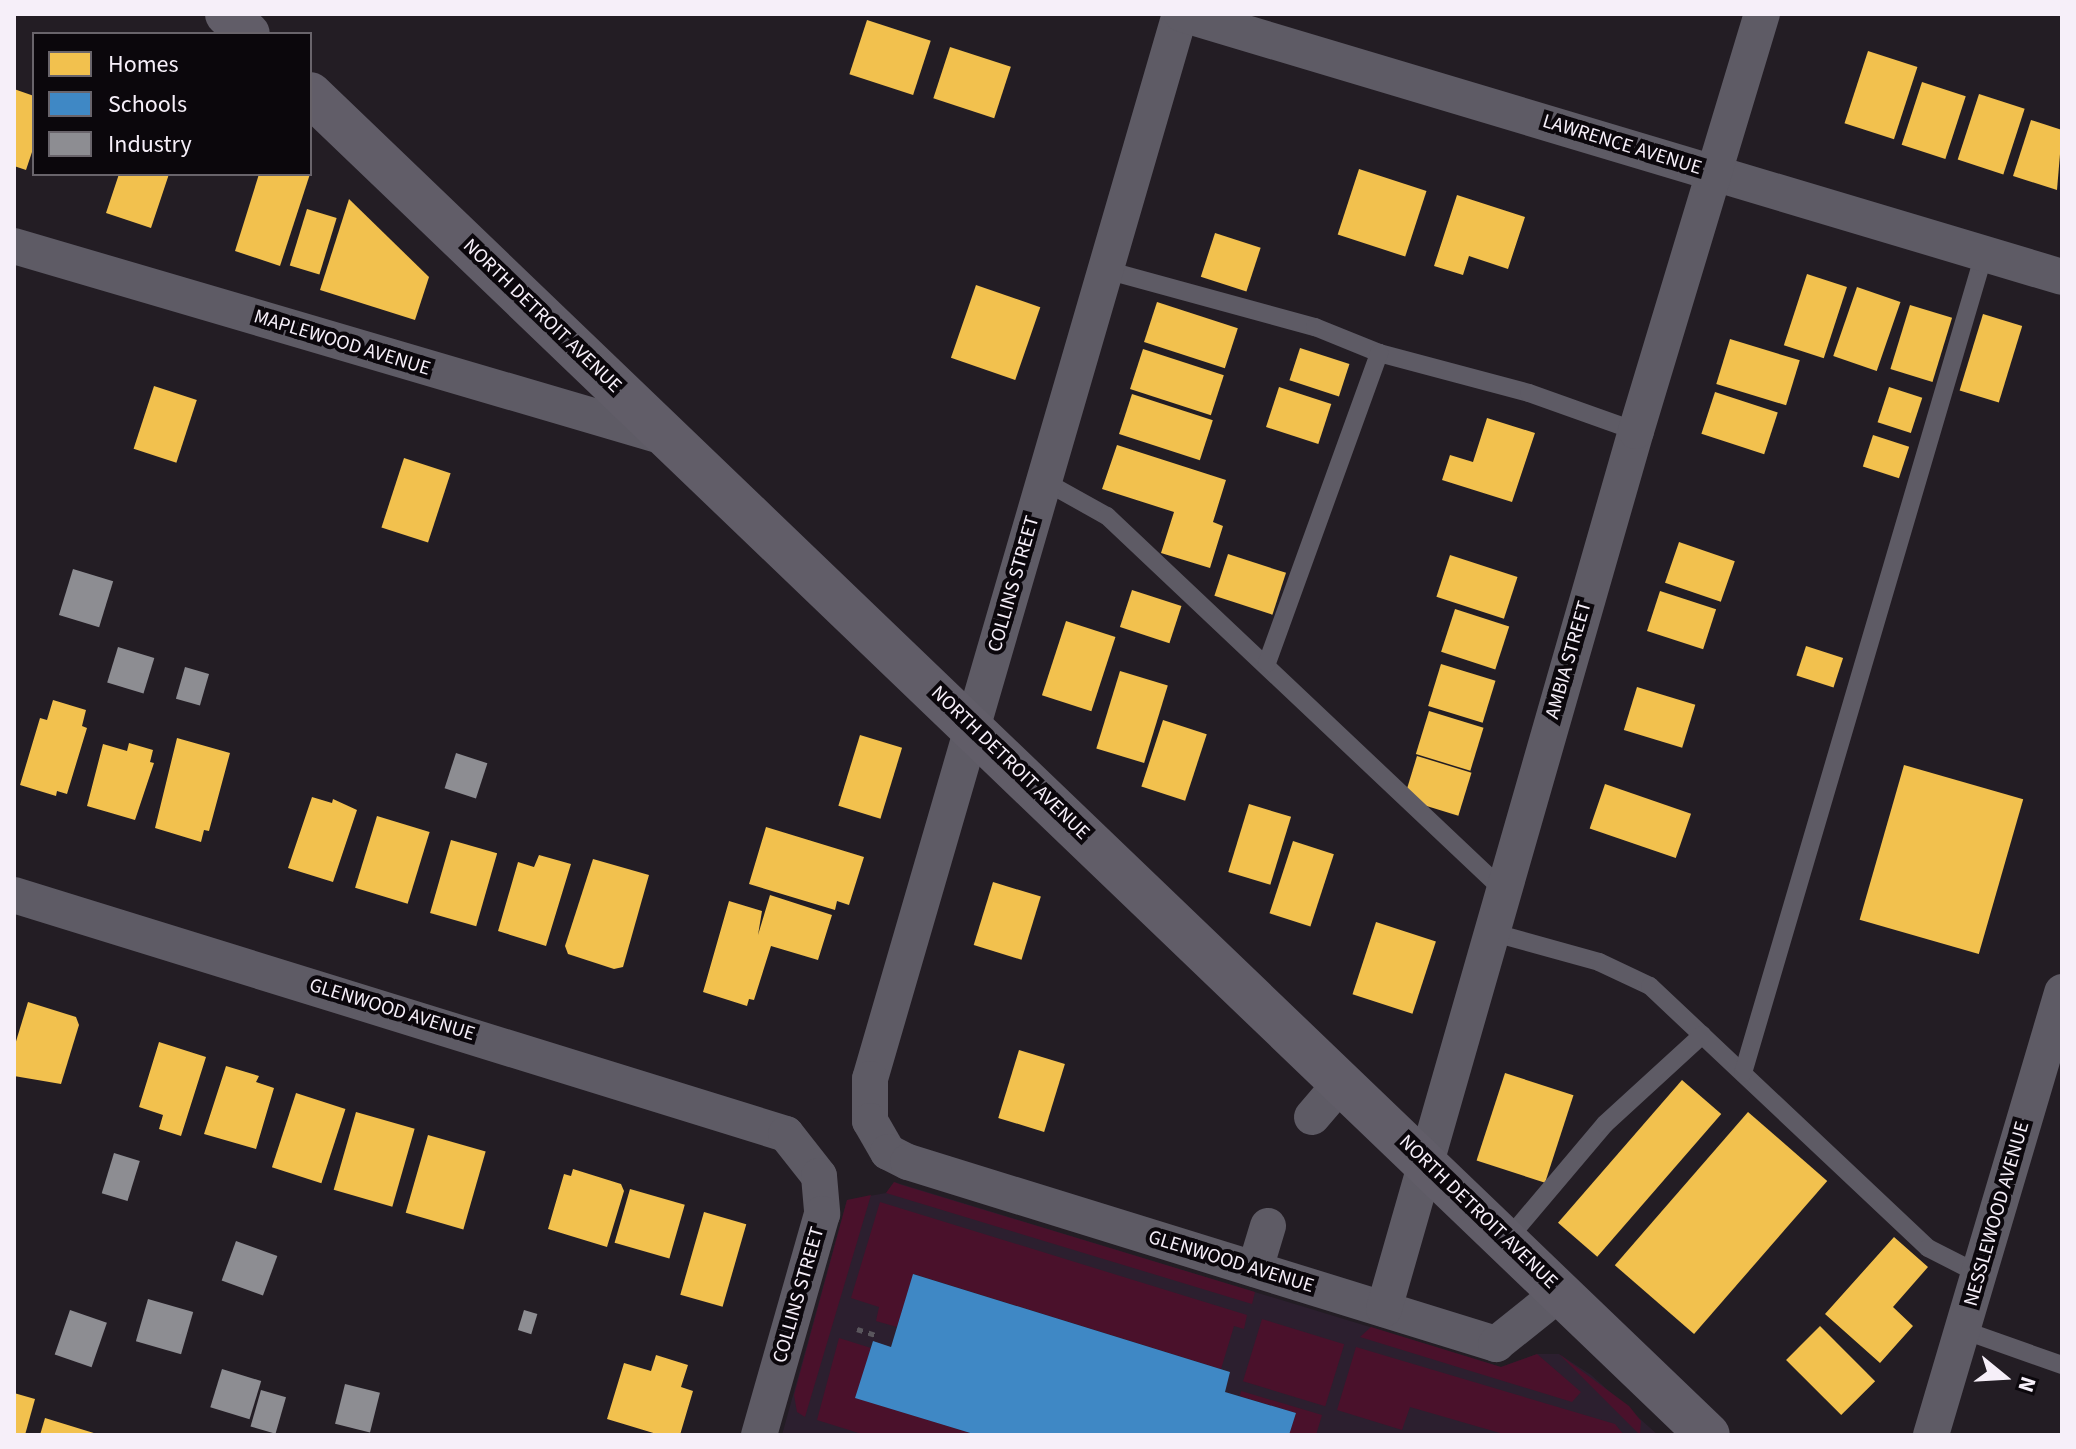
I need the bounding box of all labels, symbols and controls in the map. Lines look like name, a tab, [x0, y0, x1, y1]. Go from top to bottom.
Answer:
legend	[32, 32, 312, 176]
text: Homes	[108, 47, 179, 82]
text: Schools	[108, 87, 187, 122]
street label: LAWRENCE AVENUE	[1540, 109, 1704, 181]
text: Industry	[108, 127, 192, 162]
street label: NORTH DETROIT AVENUE	[458, 234, 626, 398]
street label: MAPLEWOOD AVENUE	[251, 305, 433, 381]
street label: COLLINS STREET	[983, 513, 1045, 655]
street label: AMBIA STREET	[1541, 598, 1597, 722]
street label: NORTH DETROIT AVENUE	[926, 681, 1094, 845]
street label: GLENWOOD AVENUE	[306, 973, 478, 1047]
street label: NESSLEWOOD AVENUE	[1959, 1119, 2035, 1309]
street label: NORTH DETROIT AVENUE	[1394, 1130, 1562, 1294]
street label: COLLINS STREET	[768, 1224, 830, 1366]
street label: GLENWOOD AVENUE	[1145, 1225, 1317, 1299]
north arrow	[1964, 1337, 2044, 1417]
text: N	[2009, 1373, 2044, 1396]

